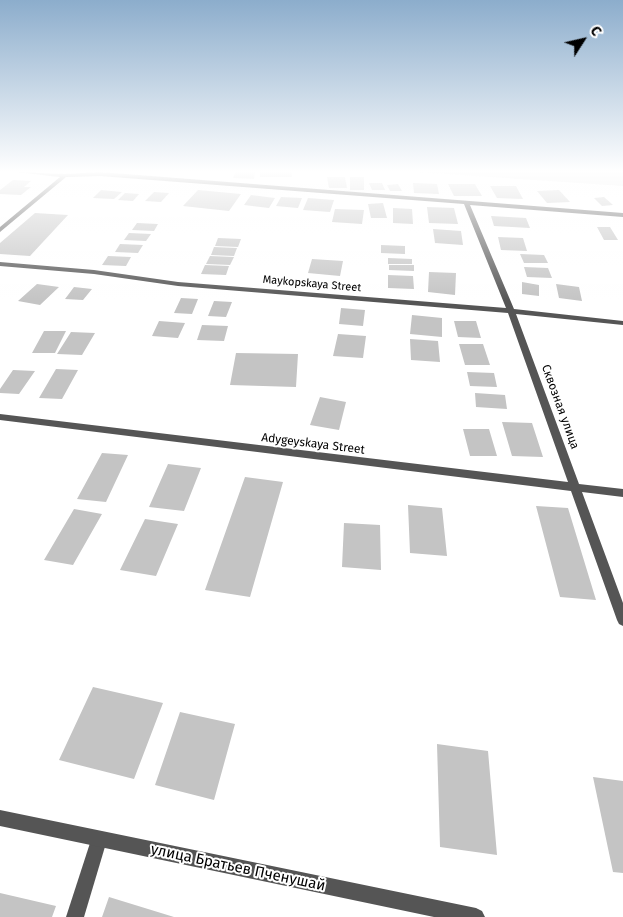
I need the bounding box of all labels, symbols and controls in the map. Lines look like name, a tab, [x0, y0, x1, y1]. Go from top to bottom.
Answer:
north arrow	[558, 15, 608, 65]
text: С	[586, 23, 605, 39]
street label: Maykopskaya Street	[262, 273, 362, 295]
street label: Сквозная улица	[538, 363, 582, 451]
street label: Adygeyskaya Street	[260, 431, 366, 457]
street label: улица Братьев Пченушай	[149, 841, 327, 895]

